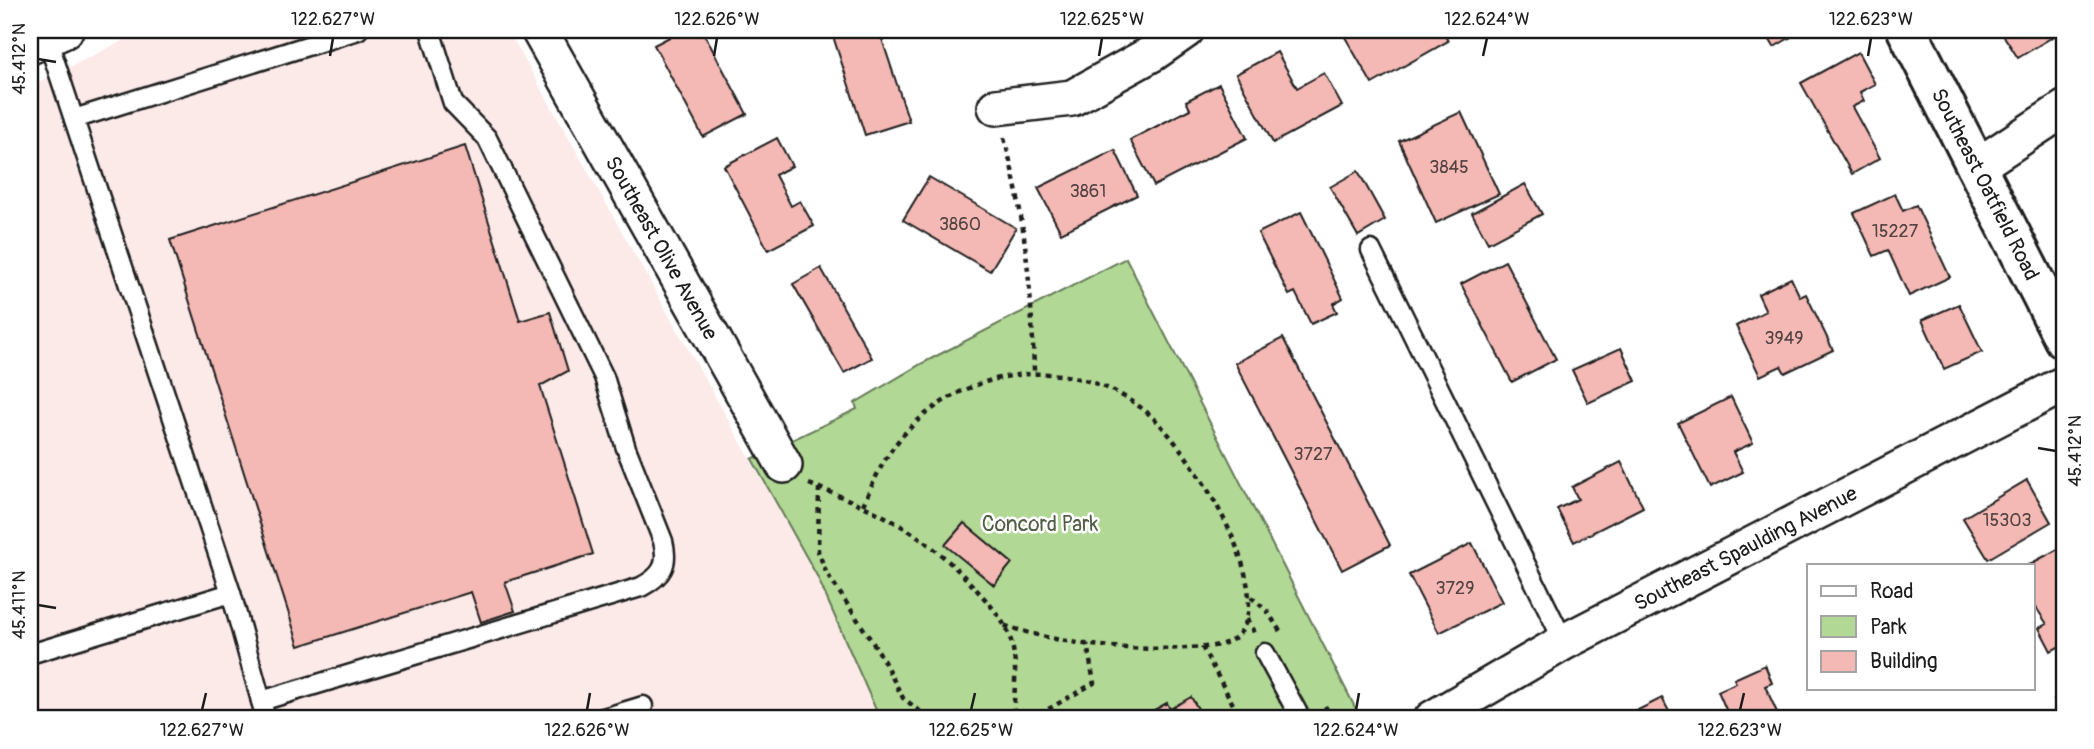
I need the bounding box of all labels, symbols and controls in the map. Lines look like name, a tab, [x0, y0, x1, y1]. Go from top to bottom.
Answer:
text: 122.627°W	[291, 8, 375, 31]
text: 122.626°W	[674, 8, 760, 31]
text: 122.625°W	[1060, 8, 1144, 31]
text: 122.624°W	[1444, 8, 1530, 31]
text: 122.623°W	[1829, 8, 1913, 31]
text: 45.412°N	[8, 23, 31, 95]
street label: Southeast Oatfield Road	[1925, 84, 2045, 285]
street label: Southeast Olive Avenue	[599, 151, 724, 345]
house number: 3845	[1429, 156, 1469, 179]
house number: 3861	[1070, 180, 1106, 203]
house number: 3860	[939, 213, 981, 236]
house number: 15227	[1872, 220, 1919, 243]
house number: 3949	[1764, 327, 1804, 350]
text: 45.412°N	[2064, 415, 2087, 487]
house number: 3727	[1293, 443, 1333, 466]
street label: Southeast Spaulding Avenue	[1629, 480, 1862, 618]
house number: 15303	[1982, 509, 2032, 532]
park label: Concord Park	[982, 511, 1099, 538]
legend	[1807, 564, 2035, 690]
text: 45.411°N	[8, 571, 31, 639]
house number: 3729	[1436, 577, 1474, 600]
text: Road	[1870, 578, 1914, 605]
text: Park	[1870, 614, 1907, 641]
text: Building	[1870, 648, 1937, 675]
text: 122.627°W	[160, 719, 244, 742]
text: 122.626°W	[544, 719, 630, 742]
text: 122.625°W	[929, 719, 1013, 742]
text: 122.624°W	[1313, 719, 1399, 742]
text: 122.623°W	[1698, 719, 1782, 742]

